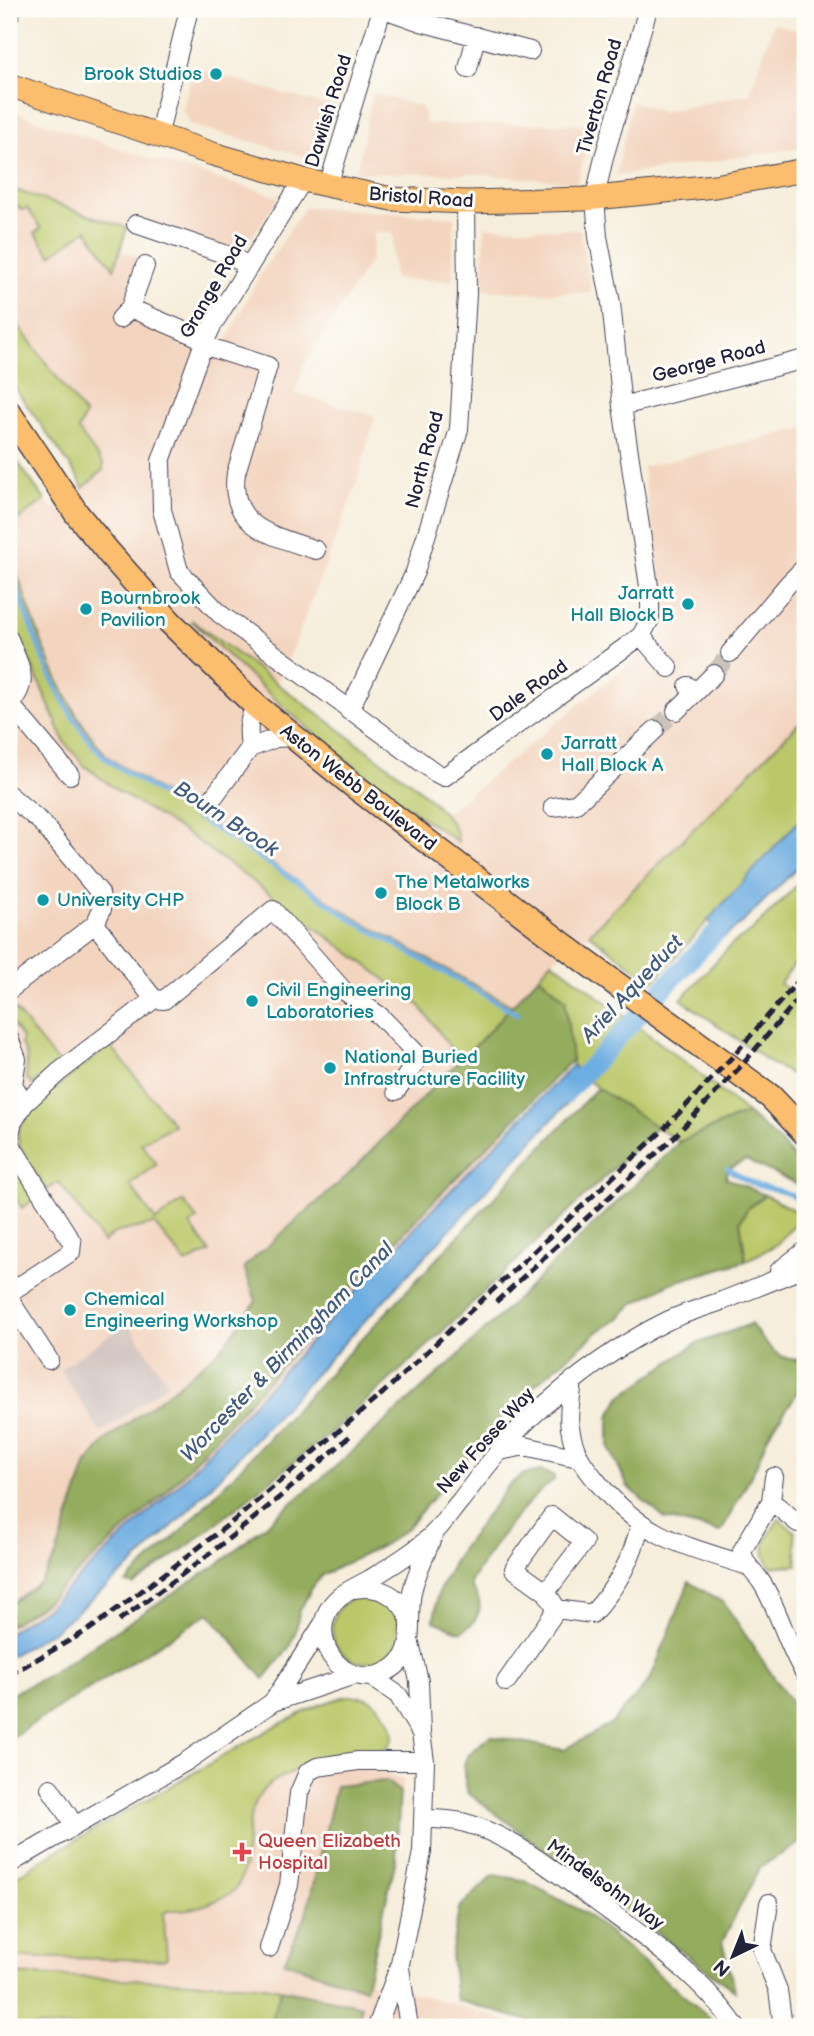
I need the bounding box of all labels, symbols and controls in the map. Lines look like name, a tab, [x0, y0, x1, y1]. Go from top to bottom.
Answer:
street label: Tiverton Road	[572, 36, 628, 158]
street label: Dawlish Road	[301, 52, 357, 170]
place label: Brook Studios	[84, 63, 202, 86]
marker: Brook Studios	[208, 66, 224, 82]
street label: Bristol Road	[368, 183, 474, 213]
street label: Grange Road	[175, 231, 253, 343]
street label: George Road	[650, 336, 768, 388]
street label: North Road	[401, 409, 449, 511]
place label: Jarratt Hall Block B	[570, 582, 674, 627]
place label: Bournbrook Pavilion	[100, 587, 201, 632]
marker: Jarratt Hall Block B	[680, 596, 696, 612]
marker: Bournbrook Pavilion	[78, 601, 94, 617]
street label: Dale Road	[486, 655, 572, 727]
street label: Aston Webb Boulevard	[275, 720, 441, 856]
place label: Jarratt Hall Block A	[561, 732, 664, 777]
marker: Jarratt Hall Block A	[539, 746, 555, 762]
water label: Bourn Brook	[169, 776, 284, 863]
place label: The Metalworks Block B	[395, 871, 530, 916]
marker: The Metalworks Block B	[373, 885, 389, 901]
place label: University CHP	[57, 889, 184, 912]
marker: University CHP	[35, 892, 51, 908]
water label: Ariel Aqueduct	[575, 930, 689, 1049]
place label: Civil Engineering Laboratories	[266, 979, 411, 1024]
marker: Civil Engineering Laboratories	[244, 993, 260, 1009]
place label: National Buried Infrastructure Facility	[344, 1046, 525, 1091]
marker: National Buried Infrastructure Facility	[322, 1060, 338, 1076]
water label: Worcester & Birmingham Canal	[175, 1236, 400, 1467]
place label: Chemical Engineering Workshop	[84, 1288, 278, 1333]
marker: Chemical Engineering Workshop	[62, 1302, 78, 1318]
street label: New Fosse Way	[432, 1383, 540, 1499]
place label: Queen Elizabeth Hospital	[258, 1830, 401, 1875]
street label: Mindelsohn Way	[542, 1835, 668, 1935]
marker: Queen Elizabeth Hospital	[232, 1842, 252, 1862]
north arrow	[698, 1920, 768, 1990]
text: N	[709, 1954, 735, 1981]

